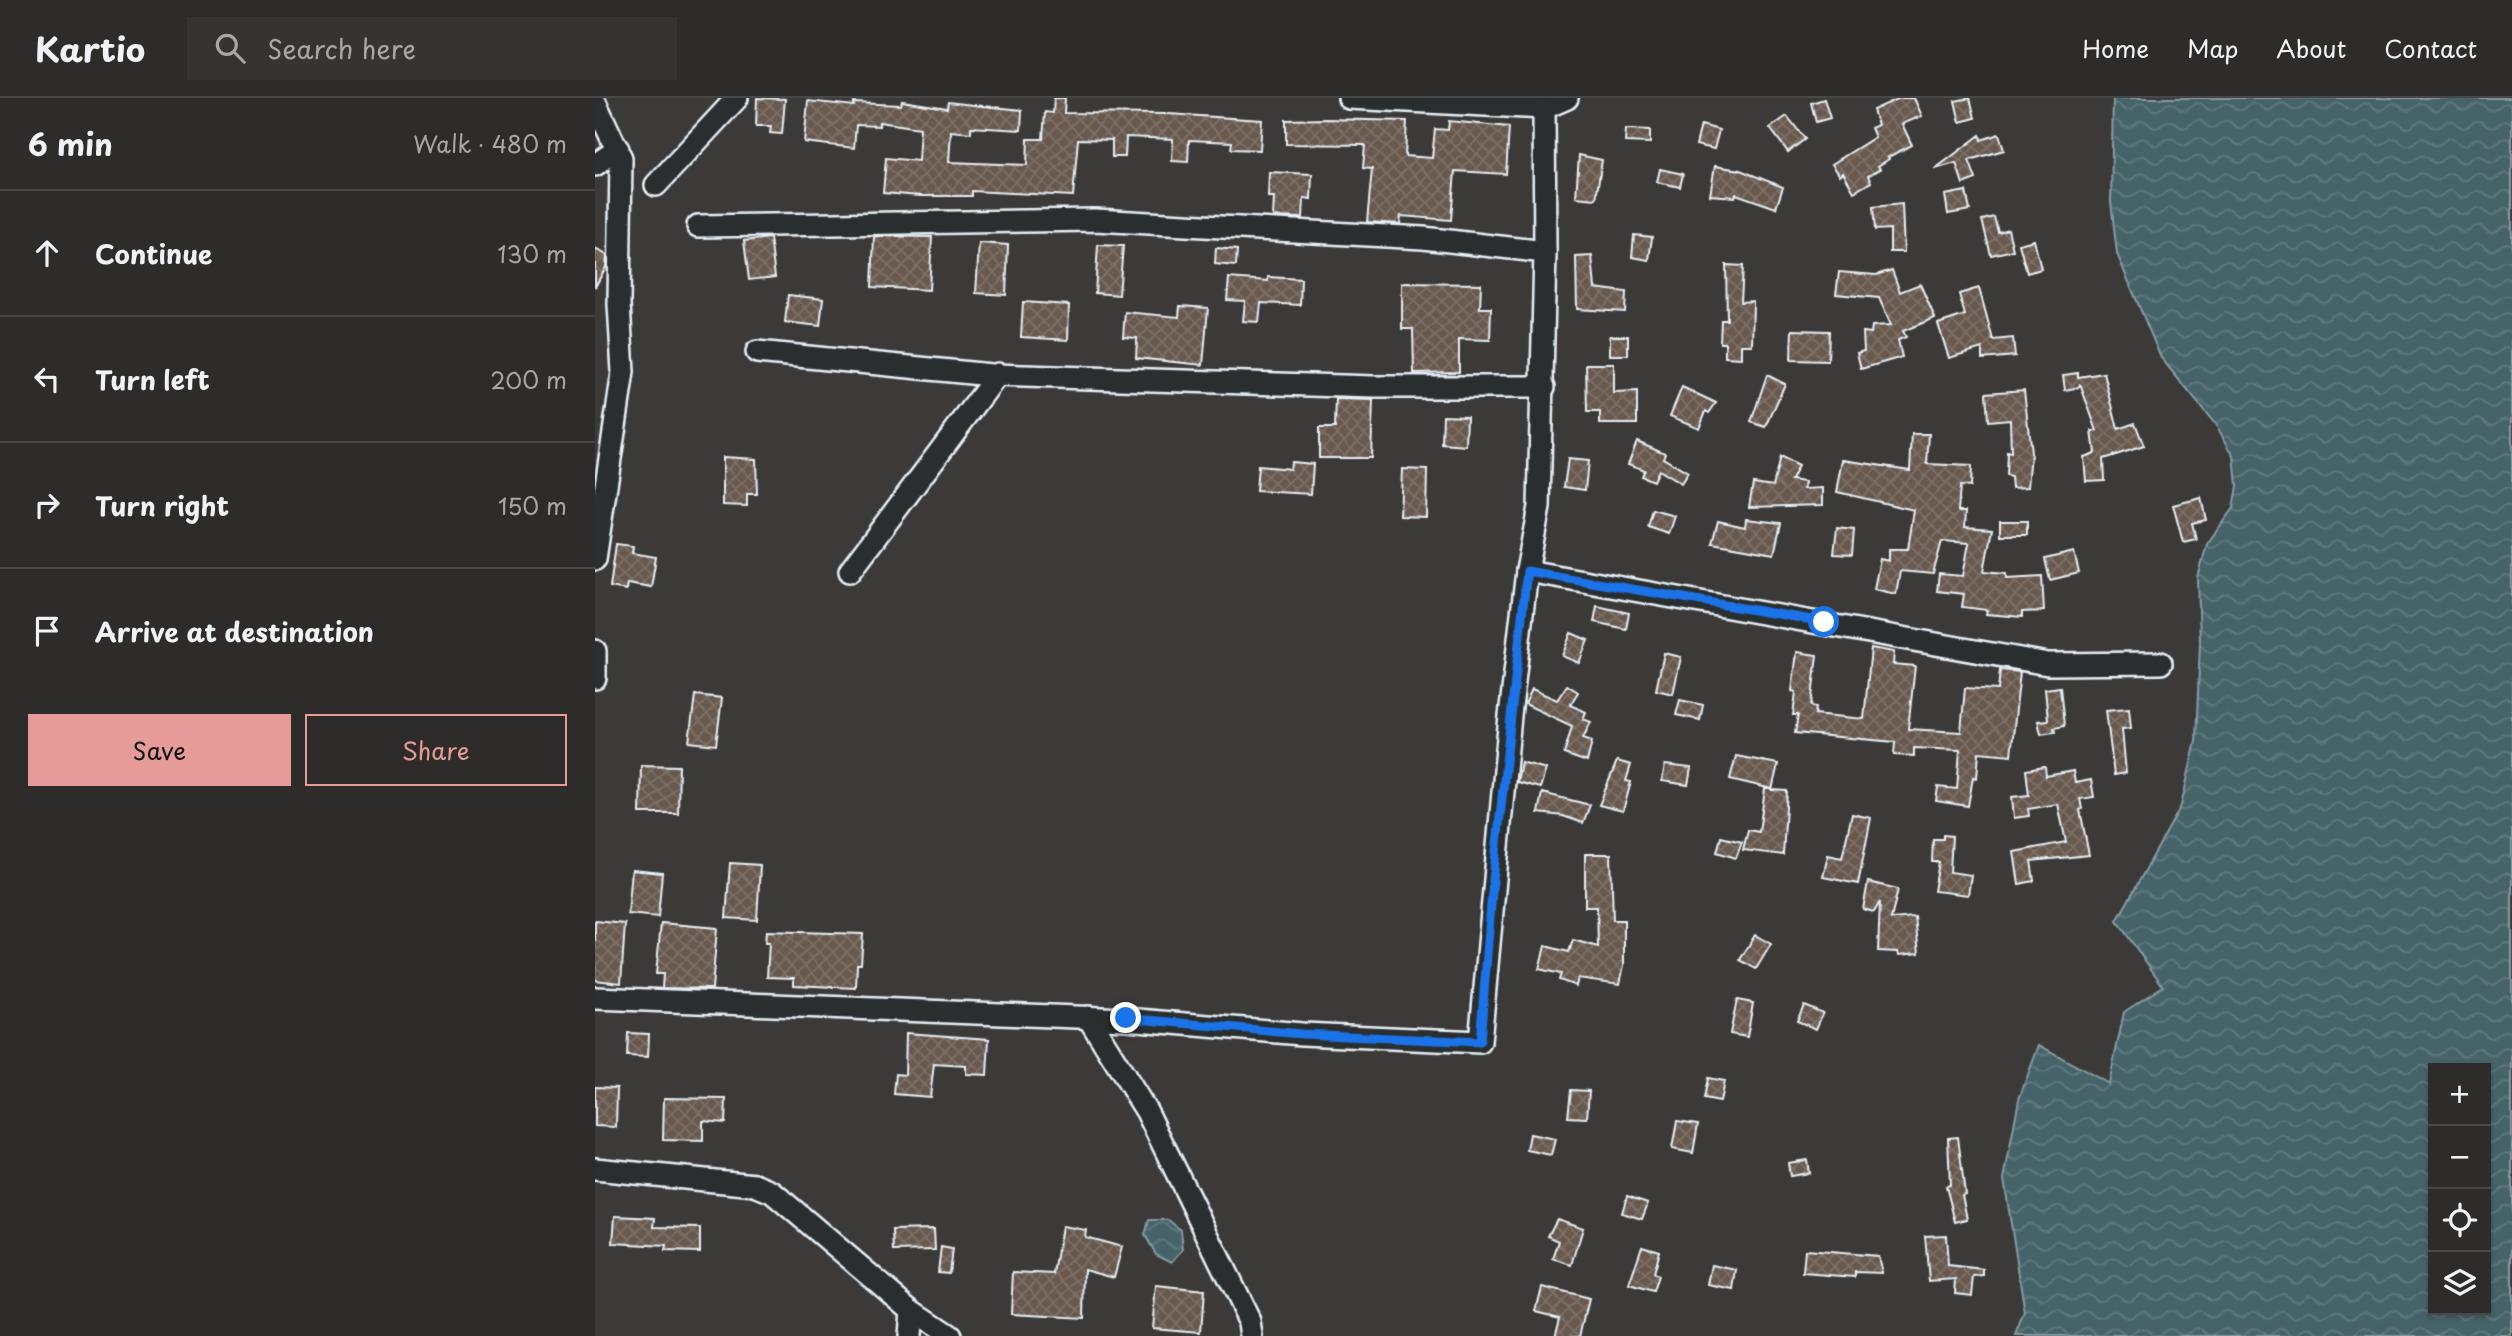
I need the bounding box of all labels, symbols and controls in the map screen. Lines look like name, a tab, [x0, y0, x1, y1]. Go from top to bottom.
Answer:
search box	[187, 17, 677, 80]
text: Kartio	[35, 23, 145, 73]
icon: search	[211, 29, 249, 67]
text: Search here	[267, 29, 416, 68]
text: Home	[2082, 30, 2149, 66]
text: Map	[2187, 30, 2238, 66]
text: About	[2276, 30, 2346, 66]
text: Contact	[2384, 30, 2477, 66]
text: 6 min	[28, 121, 113, 166]
text: Walk · 480 m	[413, 126, 567, 161]
icon: ahead	[28, 234, 66, 272]
text: Continue	[95, 234, 212, 273]
text: 130 m	[497, 236, 567, 271]
icon: left	[28, 360, 66, 398]
text: Turn left	[95, 360, 210, 399]
text: 200 m	[490, 362, 567, 397]
icon: right	[28, 486, 66, 524]
text: Turn right	[95, 486, 229, 525]
text: 150 m	[498, 488, 567, 523]
route start	[1808, 606, 1839, 637]
icon: arrive	[28, 612, 66, 650]
text: Arrive at destination	[95, 612, 374, 651]
button: Save	[28, 714, 291, 786]
button: Share	[305, 714, 567, 786]
route end	[1110, 1002, 1141, 1033]
map controls	[2428, 1063, 2491, 1315]
button: +	[2428, 1063, 2491, 1126]
button: −	[2428, 1126, 2491, 1189]
button: locate	[2428, 1189, 2491, 1252]
button: layers	[2428, 1252, 2491, 1315]

